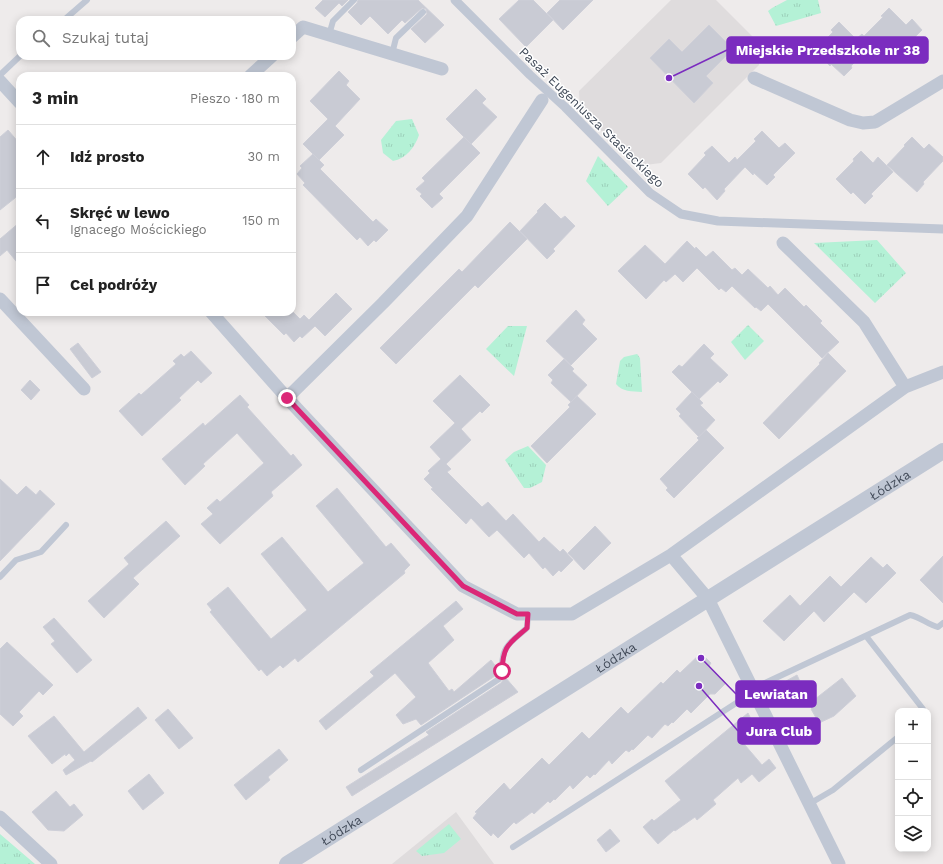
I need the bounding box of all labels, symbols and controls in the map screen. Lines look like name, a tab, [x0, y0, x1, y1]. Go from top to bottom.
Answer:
search box	[16, 16, 296, 60]
icon: search	[30, 27, 52, 49]
text: Szukaj tutaj	[62, 29, 149, 47]
callout: Miejskie Przedszkole nr 38	[727, 37, 928, 63]
text: Miejskie Przedszkole nr 38	[736, 42, 920, 58]
street label: Pasaż Eugeniusza Stasieckiego	[516, 44, 667, 191]
text: 3 min	[32, 88, 78, 108]
text: Pieszo · 180 m	[190, 91, 280, 106]
icon: ahead	[32, 146, 54, 168]
text: Idź prosto	[70, 148, 144, 166]
text: 30 m	[248, 149, 280, 164]
text: Skręć w lewo	[70, 204, 170, 222]
icon: left	[32, 210, 54, 232]
text: 150 m	[242, 213, 280, 228]
text: Ignacego Mościckiego	[70, 222, 207, 237]
icon: arrive	[32, 274, 54, 296]
text: Cel podróży	[70, 276, 157, 294]
route end	[278, 389, 296, 407]
street label: Łódzka	[867, 466, 914, 504]
street label: Łódzka	[592, 639, 639, 676]
route start	[493, 662, 511, 680]
callout: Lewiatan	[736, 681, 816, 707]
text: Lewiatan	[744, 686, 808, 702]
map controls	[895, 708, 931, 852]
button: +	[895, 708, 931, 744]
callout: Jura Club	[738, 718, 820, 744]
text: Jura Club	[746, 723, 813, 739]
button: −	[895, 744, 931, 780]
button: locate	[895, 780, 931, 816]
street label: Łódzka	[318, 812, 365, 849]
button: layers	[895, 816, 931, 852]

